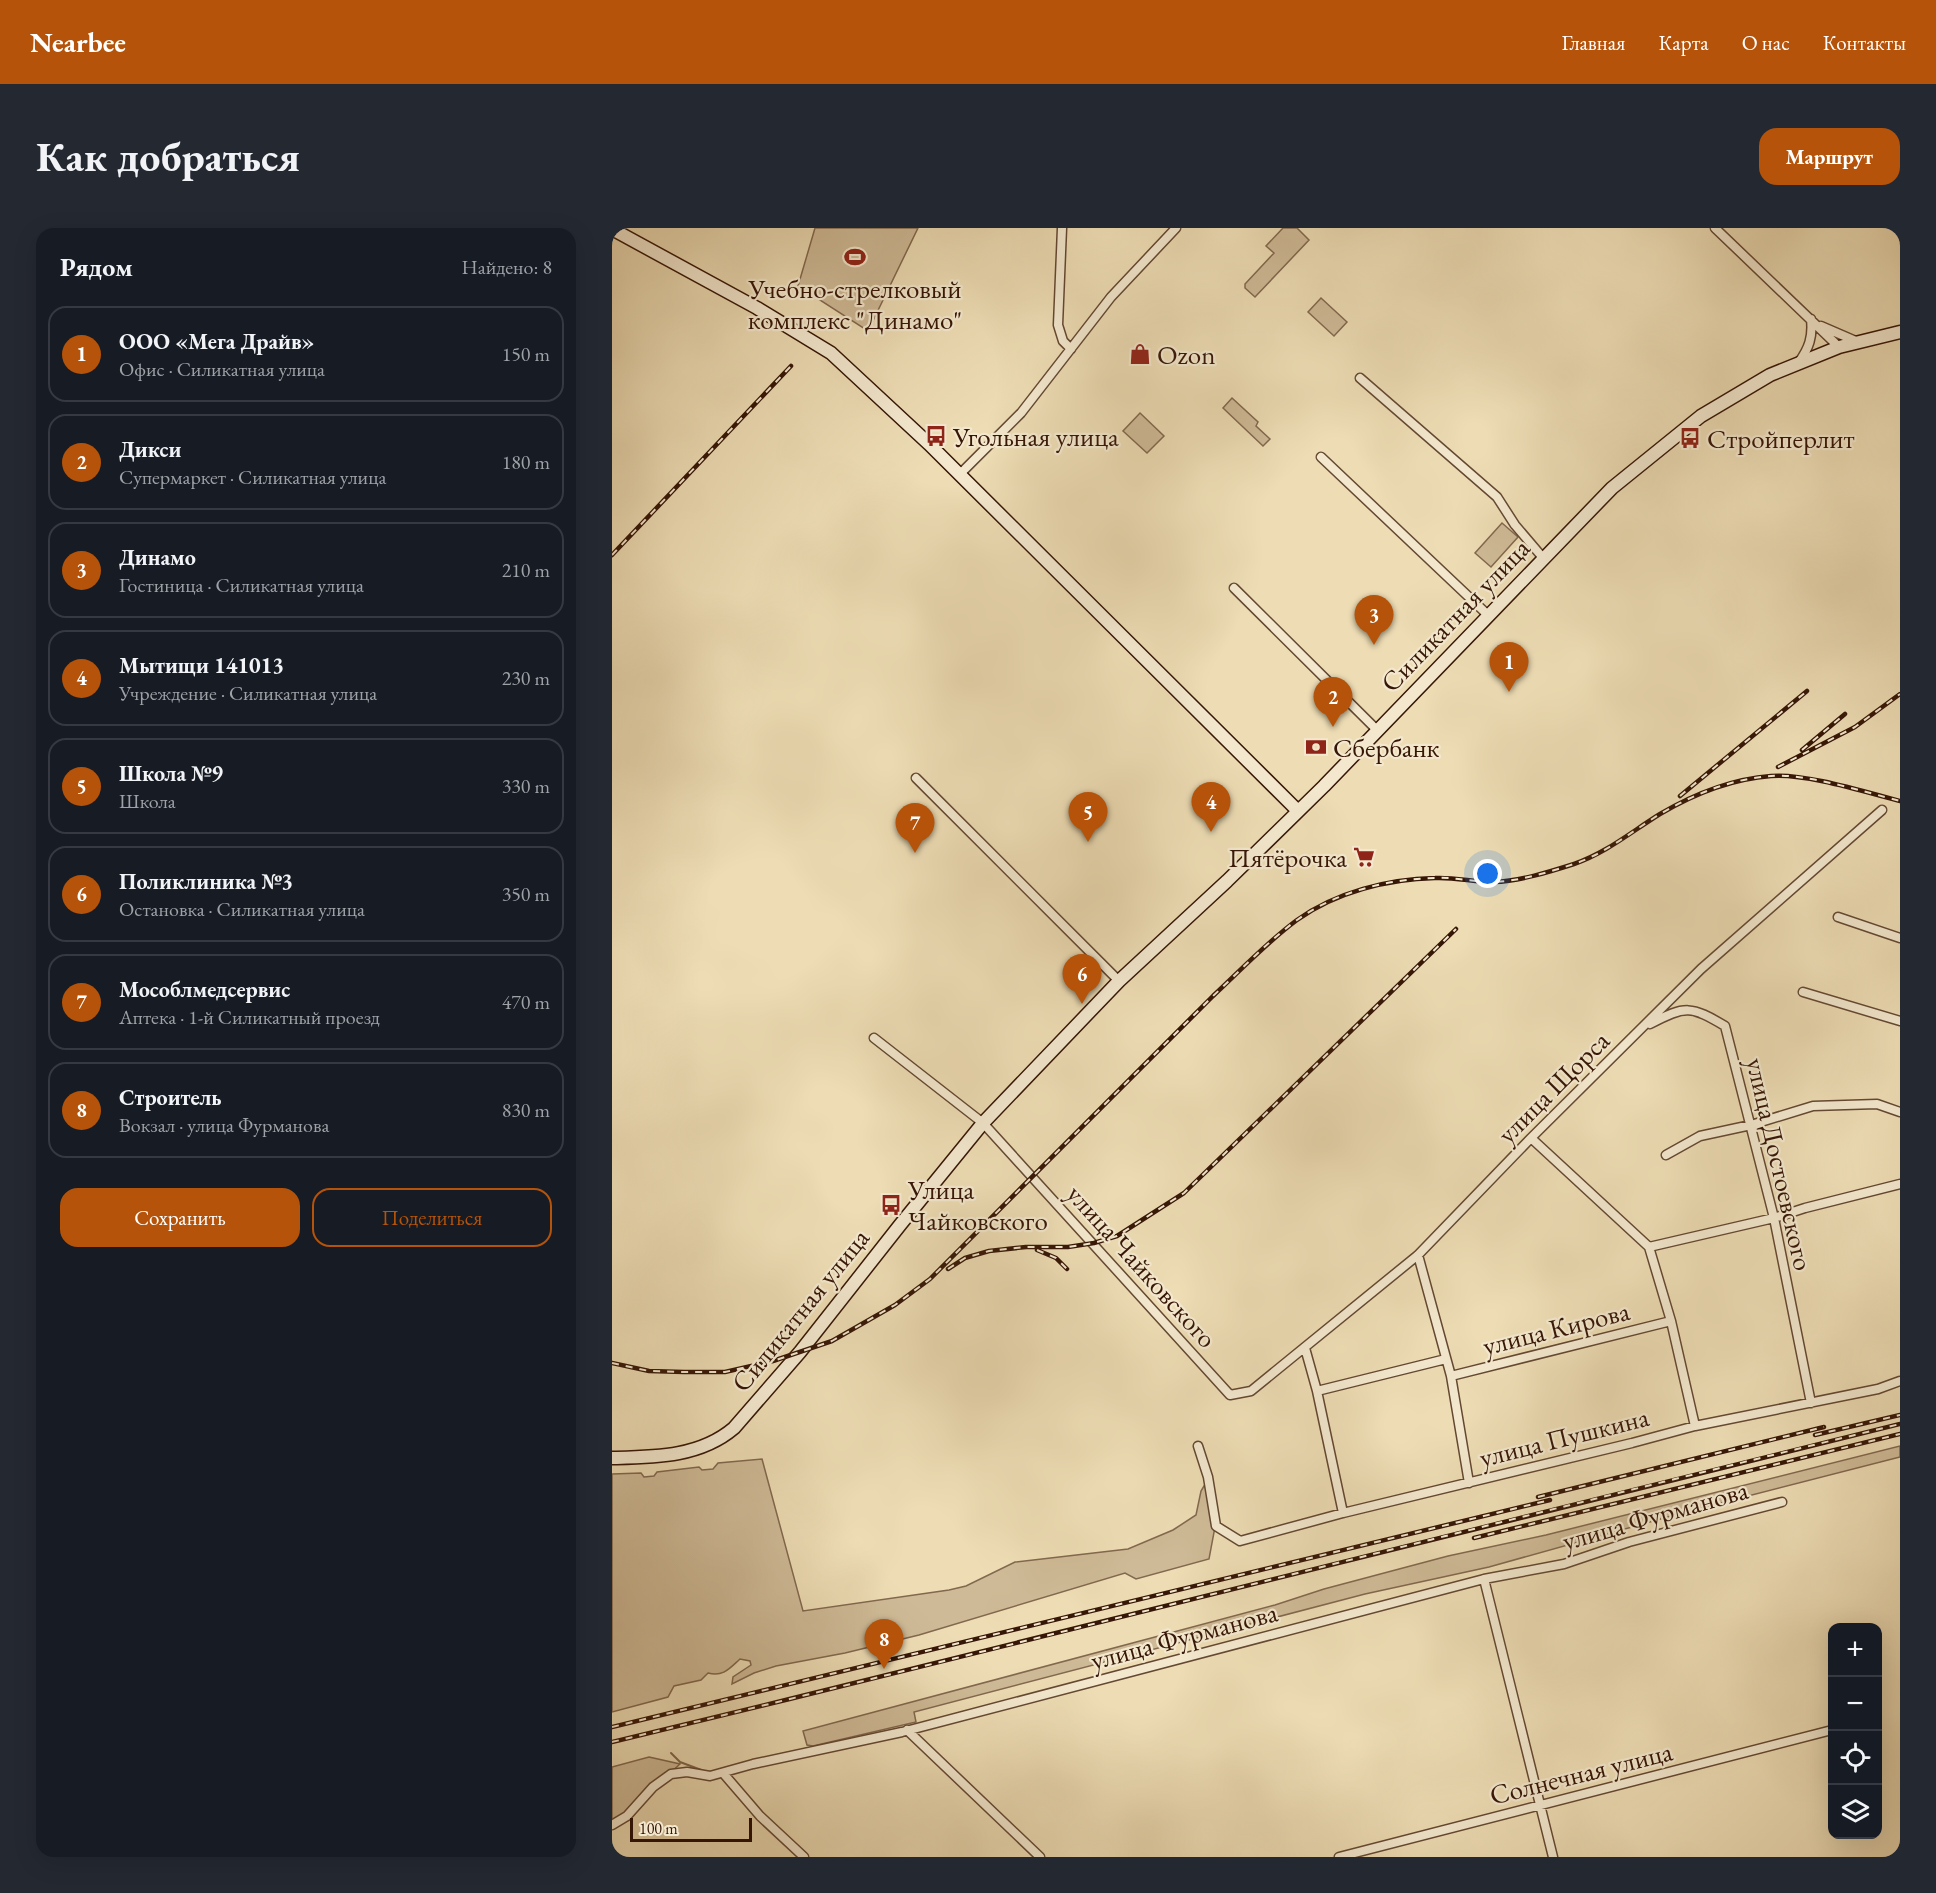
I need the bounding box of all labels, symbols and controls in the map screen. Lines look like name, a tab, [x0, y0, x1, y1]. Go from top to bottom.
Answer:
text: Nearbee	[30, 24, 126, 60]
text: Главная	[1561, 29, 1625, 56]
text: Карта	[1658, 29, 1709, 56]
text: О нас	[1742, 29, 1790, 56]
text: Контакты	[1823, 29, 1906, 56]
button: Маршрут	[1759, 128, 1900, 185]
text: Как добраться	[36, 129, 300, 184]
sports icon: Учебно-стрелковый комплекс "Динамо"	[843, 245, 867, 269]
text: Рядом	[60, 250, 133, 284]
text: Найдено: 8	[461, 254, 552, 280]
place label: Учебно-стрелковый комплекс "Динамо"	[747, 271, 962, 337]
text: ООО «Мега Драйв»	[119, 327, 314, 356]
place label: Ozon	[1157, 337, 1215, 372]
text: 1	[76, 341, 87, 367]
text: 150 m	[502, 341, 550, 367]
shop icon: Ozon	[1128, 342, 1152, 366]
text: Офис · Силикатная улица	[119, 356, 325, 382]
place label: Угольная улица	[952, 419, 1119, 454]
place label: Стройперлит	[1707, 421, 1855, 456]
bus stop icon: Угольная улица	[924, 424, 948, 448]
bus stop icon: Стройперлит	[1678, 426, 1702, 450]
text: Дикси	[119, 435, 181, 464]
text: 2	[76, 449, 87, 475]
text: 180 m	[502, 449, 550, 475]
text: Супермаркет · Силикатная улица	[119, 464, 386, 490]
street label: Силикатная улица	[1373, 531, 1537, 699]
text: Динамо	[119, 543, 196, 572]
text: 3	[76, 557, 87, 583]
text: 210 m	[502, 557, 550, 583]
text: Гостиница · Силикатная улица	[119, 572, 364, 598]
pin: 3	[1354, 596, 1394, 645]
pin: 1	[1490, 642, 1528, 692]
text: Мытищи 141013	[119, 651, 284, 680]
text: 4	[76, 665, 87, 691]
text: 230 m	[502, 665, 550, 691]
pin: 2	[1314, 678, 1352, 727]
text: Учреждение · Силикатная улица	[119, 680, 377, 706]
place label: Сбербанк	[1333, 730, 1440, 765]
bank icon: Сбербанк	[1304, 735, 1328, 759]
text: Школа №9	[119, 759, 223, 788]
text: 5	[76, 773, 87, 799]
text: 330 m	[502, 773, 550, 799]
pin: 4	[1192, 782, 1230, 832]
text: Школа	[119, 788, 176, 814]
pin: 5	[1068, 792, 1108, 842]
pin: 7	[896, 804, 934, 853]
place label: Пятёрочка	[1228, 840, 1347, 875]
supermarket icon: Пятёрочка	[1352, 845, 1376, 869]
your location	[1473, 859, 1502, 888]
text: Поликлиника №3	[119, 867, 293, 896]
text: 6	[76, 881, 87, 907]
text: 350 m	[502, 881, 550, 907]
text: Остановка · Силикатная улица	[119, 896, 365, 922]
pin: 6	[1062, 954, 1102, 1004]
text: Мособлмедсервис	[119, 975, 290, 1004]
text: 7	[76, 989, 87, 1015]
text: 470 m	[502, 989, 550, 1015]
text: Аптека · 1-й Силикатный проезд	[119, 1004, 380, 1030]
street label: улица Щорса	[1489, 1023, 1617, 1151]
street label: улица Достоевского	[1738, 1054, 1822, 1274]
text: Строитель	[119, 1083, 222, 1112]
text: 8	[76, 1097, 87, 1123]
text: 830 m	[502, 1097, 550, 1123]
text: Вокзал · улица Фурманова	[119, 1112, 329, 1138]
place label: Улица Чайковского	[907, 1172, 1048, 1238]
street label: улица Чайковского	[1059, 1177, 1225, 1355]
button: Сохранить	[60, 1188, 300, 1247]
button: Поделиться	[312, 1188, 552, 1247]
bus stop icon: Улица Чайковского	[879, 1193, 903, 1217]
street label: Силикатная улица	[723, 1221, 877, 1399]
street label: улица Кирова	[1479, 1293, 1633, 1363]
street label: улица Пушкина	[1476, 1399, 1653, 1475]
street label: улица Фурманова	[1558, 1472, 1752, 1558]
street label: улица Фурманова	[1087, 1594, 1281, 1678]
pin: 8	[864, 1620, 904, 1669]
map controls	[1828, 1623, 1882, 1839]
button: +	[1828, 1623, 1882, 1677]
button: −	[1828, 1677, 1882, 1731]
button: locate	[1828, 1731, 1882, 1785]
street label: Солнечная улица	[1486, 1733, 1676, 1813]
button: layers	[1828, 1785, 1882, 1839]
scale bar	[630, 1815, 752, 1842]
text: 100 m	[639, 1818, 678, 1839]

